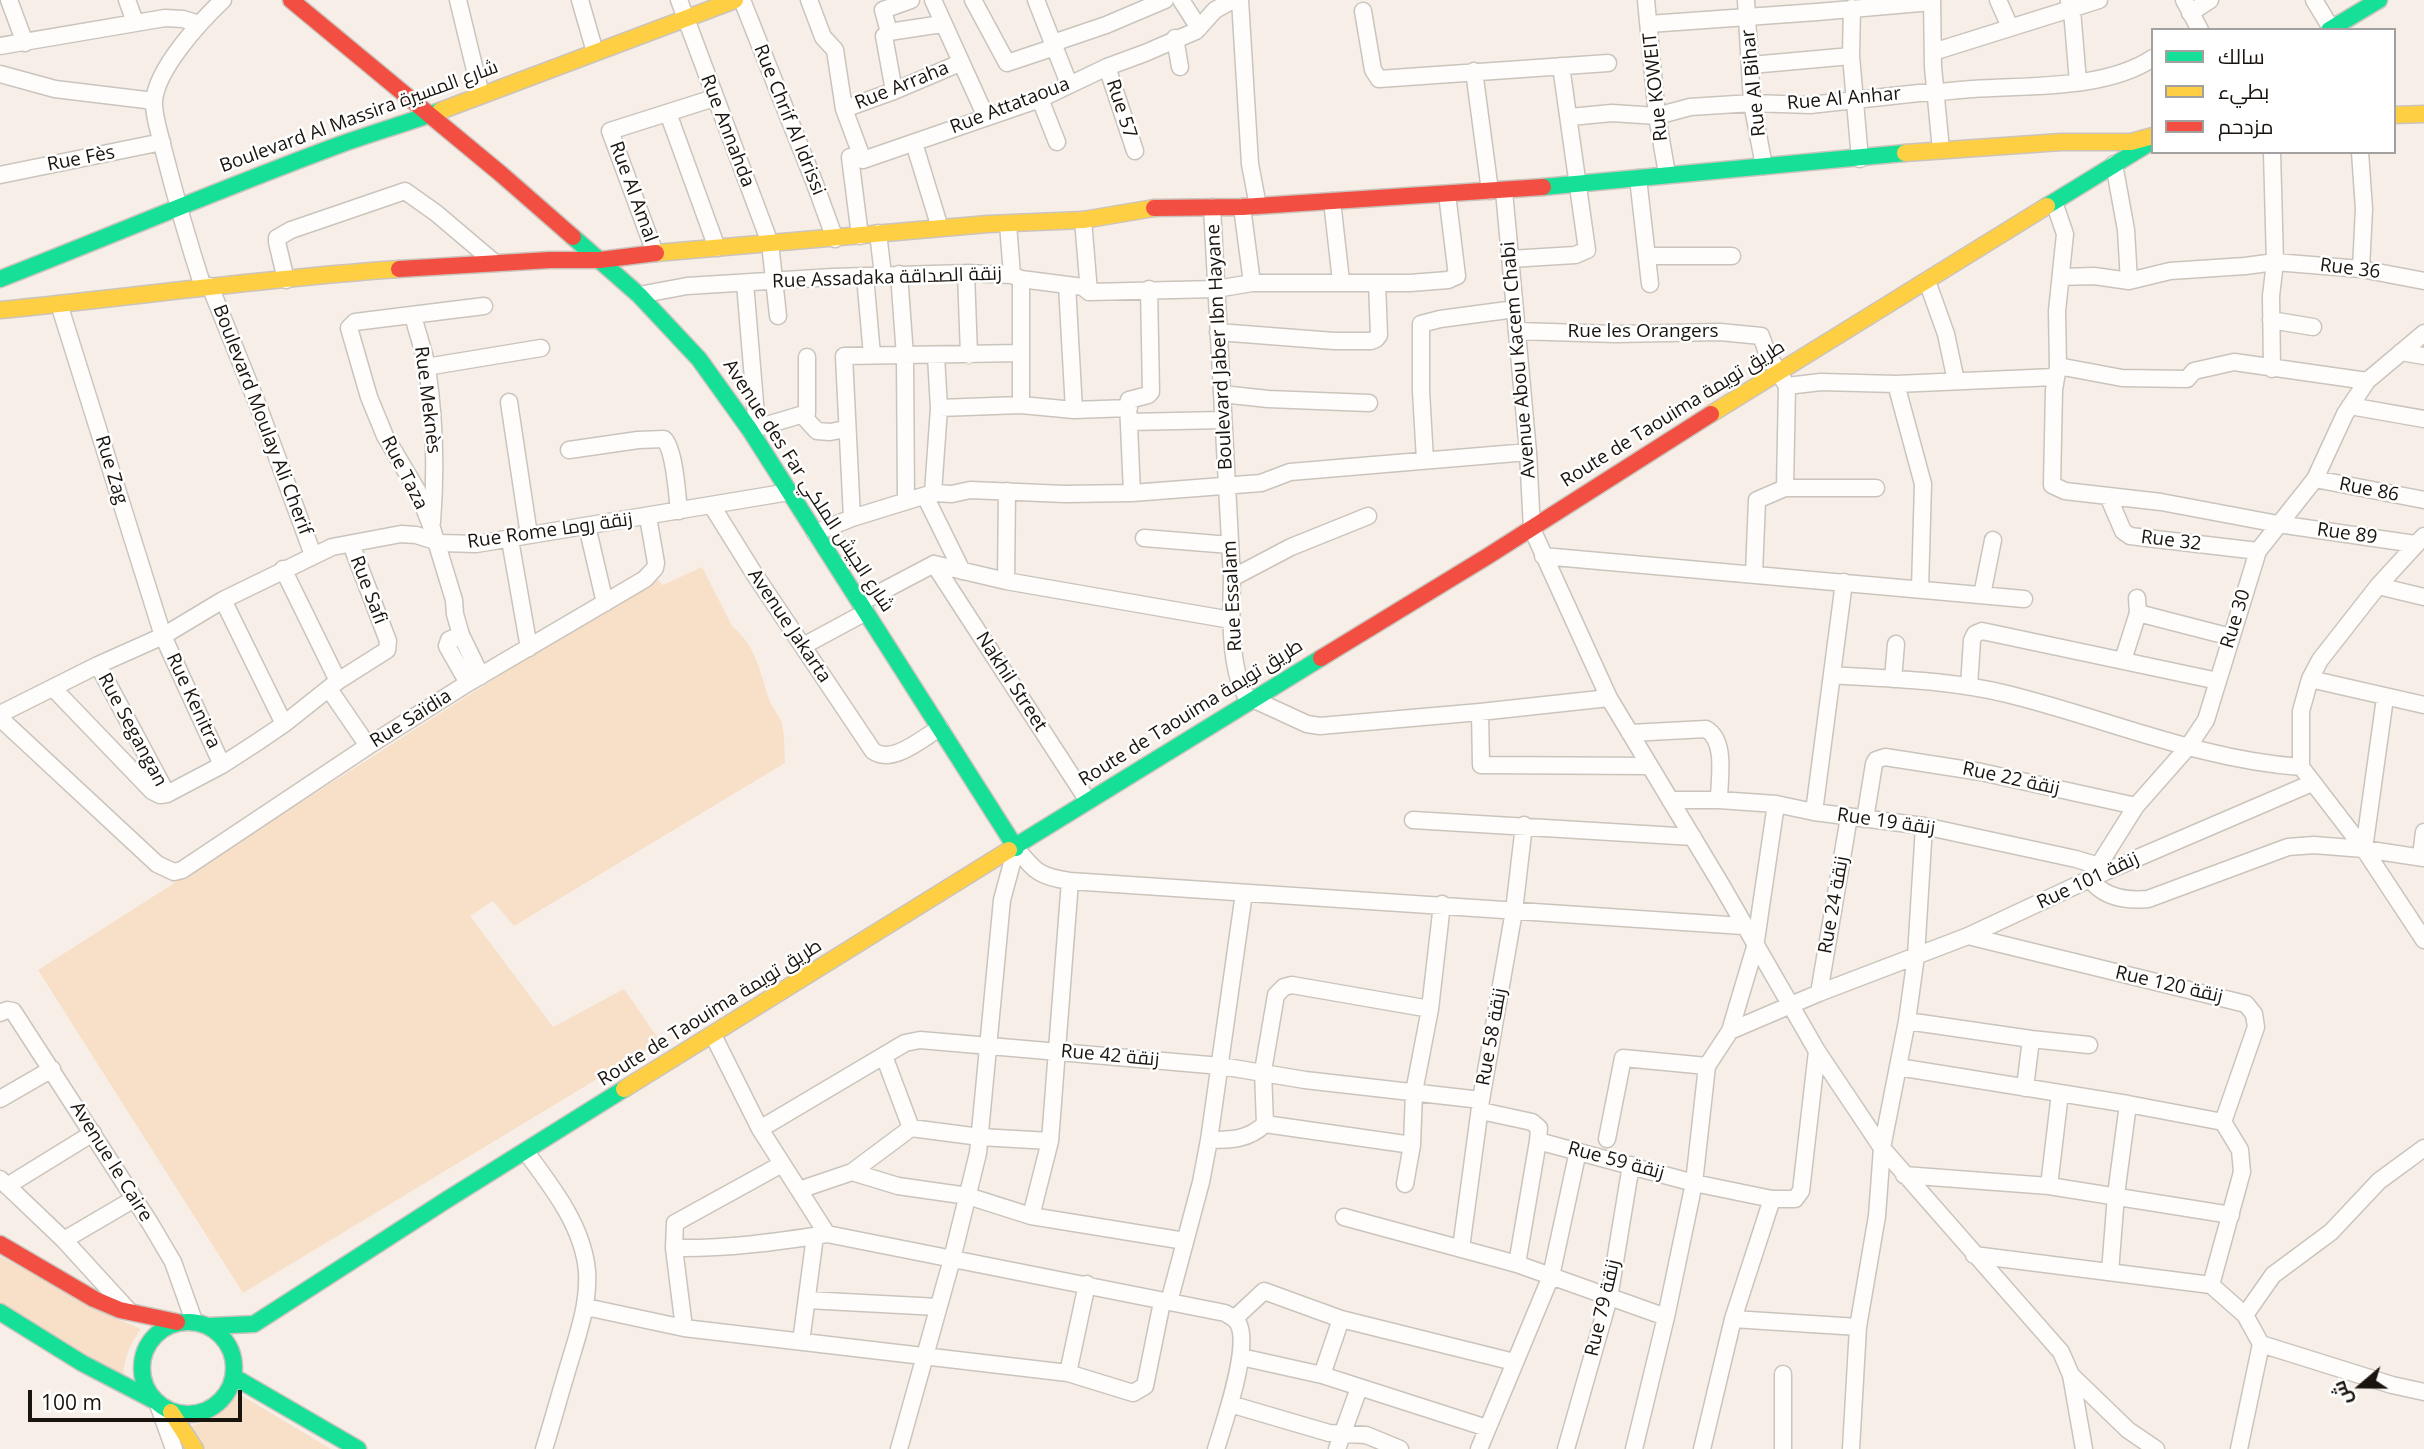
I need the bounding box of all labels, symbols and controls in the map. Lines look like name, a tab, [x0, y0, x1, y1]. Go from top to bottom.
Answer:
street label: Rue Al Bihar	[1737, 28, 1771, 138]
legend	[2151, 28, 2396, 154]
street label: Rue KOWEIT	[1639, 31, 1673, 143]
street label: Rue Chrif Al Idrissi	[748, 41, 830, 199]
text: سالك	[2218, 42, 2265, 70]
street label: Boulevard Al Massira شارع المسيرة	[217, 56, 501, 178]
street label: Rue Arraha	[852, 57, 952, 115]
street label: Rue Annahda	[695, 72, 759, 190]
street label: Rue Attataoua	[947, 73, 1073, 139]
street label: Rue 57	[1101, 77, 1141, 141]
text: بطيء	[2218, 77, 2269, 105]
street label: Rue Al Anhar	[1786, 83, 1902, 115]
text: مزدحم	[2218, 112, 2273, 140]
street label: Rue Al Amal	[604, 138, 662, 246]
street label: Rue Fès	[45, 141, 117, 177]
street label: Boulevard Jaber Ibn Hayane	[1202, 223, 1238, 471]
street label: Avenue Abou Kacem Chabi	[1497, 241, 1541, 479]
street label: Rue 36	[2318, 254, 2382, 284]
street label: Rue Assadaka زنقة الصداقة	[772, 263, 1002, 293]
street label: Boulevard Moulay Ali Cherif	[207, 302, 317, 538]
street label: Rue les Orangers	[1568, 321, 1718, 343]
street label: Route de Taouima طريق تويمة	[1557, 336, 1789, 492]
street label: Rue Meknès	[409, 345, 445, 455]
street label: Avenue des Far شارع الجيش الملكي	[718, 355, 898, 617]
street label: Rue Taza	[376, 432, 432, 514]
street label: Rue Zag	[90, 433, 132, 507]
street label: Rue 86	[2337, 473, 2401, 507]
street label: Rue Rome زنقة روما	[466, 508, 634, 554]
street label: Rue 89	[2315, 518, 2379, 550]
street label: Rue 32	[2139, 526, 2203, 556]
street label: Rue Essalam	[1219, 540, 1247, 652]
street label: Rue Safi	[345, 553, 391, 627]
street label: Avenue Jakarta	[743, 565, 835, 687]
street label: Rue 30	[2216, 587, 2256, 651]
street label: Nakhil Street	[970, 628, 1052, 736]
street label: Route de Taouima طريق تويمة	[1075, 635, 1307, 791]
street label: Rue Kenitra	[161, 650, 225, 752]
street label: Rue Segangan	[93, 669, 171, 791]
street label: Rue Saïdia	[366, 685, 456, 753]
street label: Rue 22 زنقة	[1960, 758, 2062, 800]
street label: Rue 19 زنقة	[1835, 804, 1937, 840]
street label: Rue 101 زنقة	[2033, 847, 2143, 915]
street label: Rue 24 زنقة	[1814, 854, 1854, 956]
street label: Route de Taouima طريق تويمة	[594, 935, 826, 1091]
street label: Rue 120 زنقة	[2113, 962, 2225, 1008]
street label: Rue 58 زنقة	[1472, 986, 1512, 1088]
street label: Rue 42 زنقة	[1060, 1040, 1160, 1072]
street label: Avenue le Caire	[65, 1098, 157, 1226]
street label: Rue 59 زنقة	[1565, 1137, 1667, 1185]
street label: Rue 79 زنقة	[1581, 1257, 1625, 1359]
north arrow	[2326, 1351, 2396, 1421]
scale bar	[32, 1376, 245, 1420]
text: ش	[2325, 1377, 2358, 1409]
text: 100 m	[41, 1388, 102, 1416]

